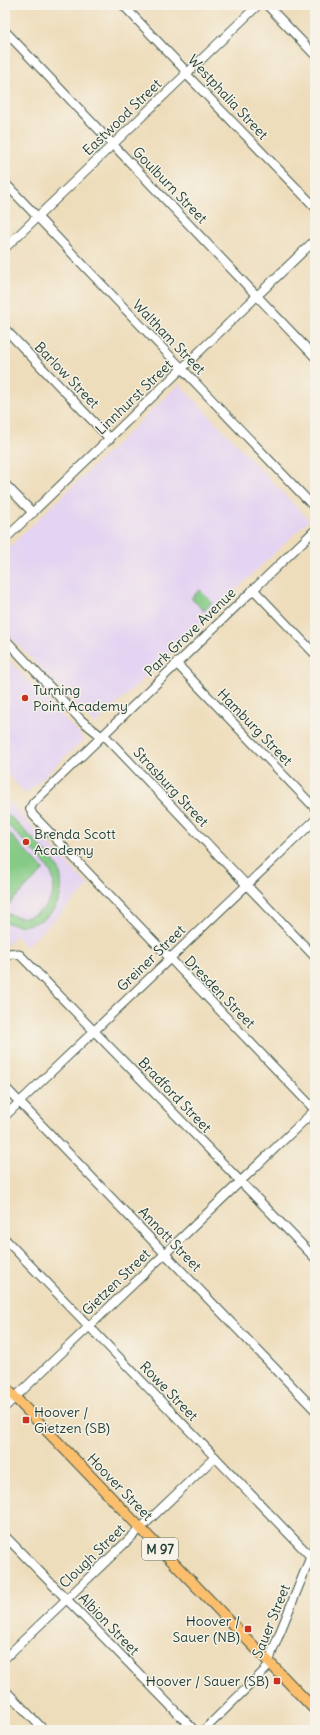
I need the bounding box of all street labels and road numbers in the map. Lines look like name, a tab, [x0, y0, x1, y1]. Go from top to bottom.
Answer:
street label: Westphalia Street	[184, 51, 272, 144]
street label: Eastwood Street	[79, 75, 165, 159]
street label: Goulburn Street	[129, 143, 211, 227]
street label: Waltham Street	[129, 296, 209, 378]
street label: Barlow Street	[31, 338, 103, 412]
street label: Linnhurst Street	[92, 355, 177, 438]
street label: Park Grove Avenue	[140, 584, 240, 680]
street label: Hamburg Street	[214, 685, 297, 770]
street label: Strasburg Street	[130, 744, 213, 831]
street label: Greiner Street	[113, 921, 189, 995]
street label: Dresden Street	[181, 952, 259, 1032]
street label: Bradford Street	[135, 1054, 216, 1137]
street label: Annott Street	[135, 1203, 206, 1275]
street label: Gietzen Street	[78, 1245, 154, 1319]
street label: Rowe Street	[136, 1357, 202, 1425]
street label: Hoover Street	[83, 1450, 157, 1525]
street label: Clough Street	[55, 1520, 129, 1592]
road number: M 97	[142, 1538, 178, 1560]
street label: Sauer Street	[248, 1581, 294, 1660]
street label: Albion Street	[75, 1589, 143, 1659]

